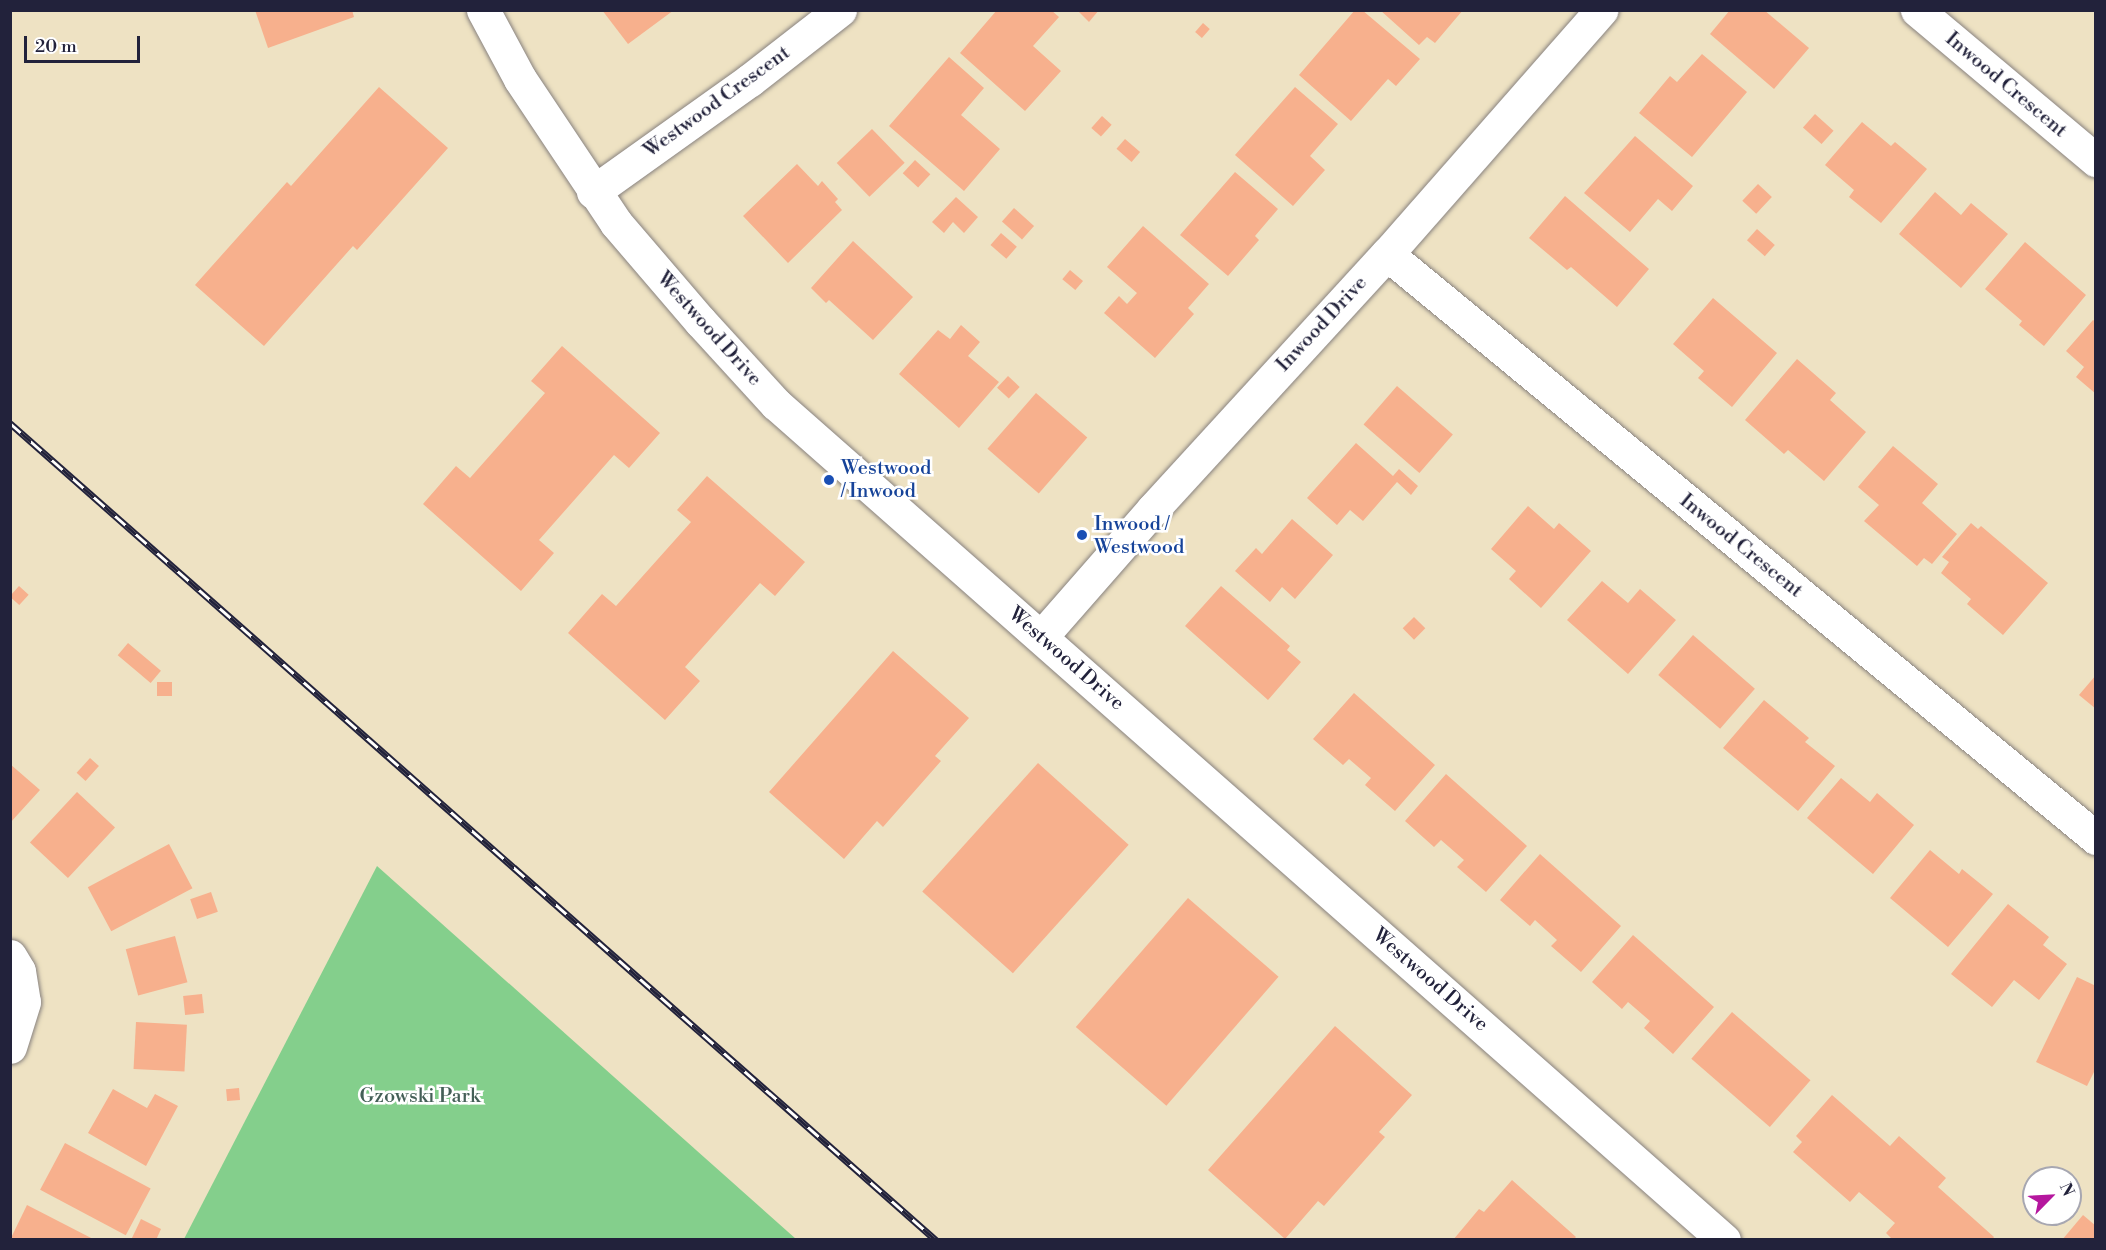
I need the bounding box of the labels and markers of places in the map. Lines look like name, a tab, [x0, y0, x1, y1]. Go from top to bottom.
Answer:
place label: Westwood / Inwood	[841, 456, 931, 503]
marker: Westwood / Inwood	[822, 473, 836, 487]
place label: Inwood / Westwood	[1094, 512, 1184, 559]
marker: Inwood / Westwood	[1075, 528, 1089, 542]

